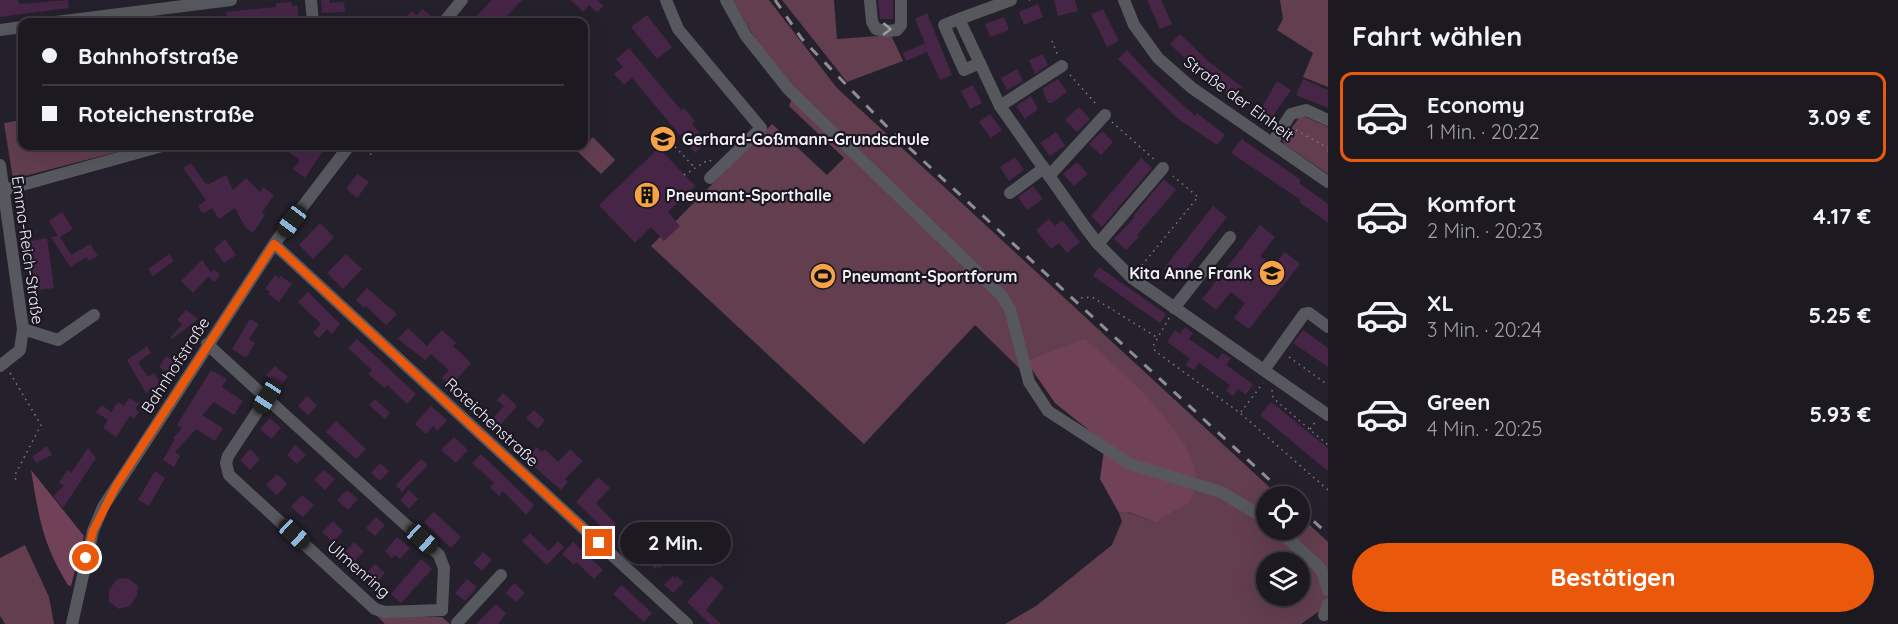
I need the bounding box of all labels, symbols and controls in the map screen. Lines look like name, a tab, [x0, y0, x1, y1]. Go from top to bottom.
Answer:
text: Fahrt wählen	[1352, 19, 1522, 53]
one-way arrow	[883, 23, 892, 35]
text: Bahnhofstraße	[78, 42, 239, 70]
street label: Straße der Einheit	[1180, 51, 1298, 145]
icon: car	[1355, 90, 1409, 144]
text: Economy	[1427, 91, 1525, 119]
text: Roteichenstraße	[78, 100, 255, 128]
text: 3.09 €	[1808, 103, 1871, 131]
text: 1 Min. · 20:22	[1427, 119, 1540, 144]
school or university icon: Gerhard-Goßmann-Grundschule	[648, 124, 678, 154]
place label: Gerhard-Goßmann-Grundschule	[682, 129, 929, 149]
street label: Emma-Reich-Straße	[8, 174, 48, 326]
building icon: Pneumant-Sporthalle	[632, 180, 662, 210]
place label: Pneumant-Sporthalle	[666, 185, 832, 205]
icon: car	[1355, 189, 1409, 243]
text: Komfort	[1427, 190, 1516, 218]
car	[274, 201, 310, 241]
text: 4.17 €	[1813, 202, 1871, 230]
text: 2 Min. · 20:23	[1427, 218, 1543, 243]
school or university icon: Kita Anne Frank	[1257, 258, 1287, 288]
sports icon: Pneumant-Sportforum	[808, 261, 838, 291]
place label: Kita Anne Frank	[1129, 263, 1252, 283]
place label: Pneumant-Sportforum	[842, 266, 1018, 286]
icon: car	[1355, 288, 1409, 342]
text: XL	[1427, 289, 1454, 317]
text: 5.25 €	[1809, 301, 1871, 329]
street label: Bahnhofstraße	[137, 313, 213, 417]
text: 3 Min. · 20:24	[1427, 317, 1542, 342]
street label: Roteichenstraße	[441, 373, 543, 471]
car	[250, 377, 284, 417]
icon: car	[1355, 387, 1409, 441]
text: Green	[1427, 388, 1490, 416]
text: 5.93 €	[1809, 400, 1871, 428]
text: 4 Min. · 20:25	[1427, 416, 1543, 441]
map controls	[1256, 486, 1310, 606]
button: locate	[1256, 486, 1310, 540]
car	[275, 515, 313, 553]
car	[403, 520, 441, 558]
callout: 2 Min.	[620, 522, 731, 564]
route end	[585, 529, 612, 556]
text: 2 Min.	[648, 530, 703, 555]
street label: Ulmenring	[323, 536, 395, 602]
button: Bestätigen	[1352, 543, 1874, 612]
route start	[72, 544, 99, 571]
button: layers	[1256, 552, 1310, 606]

